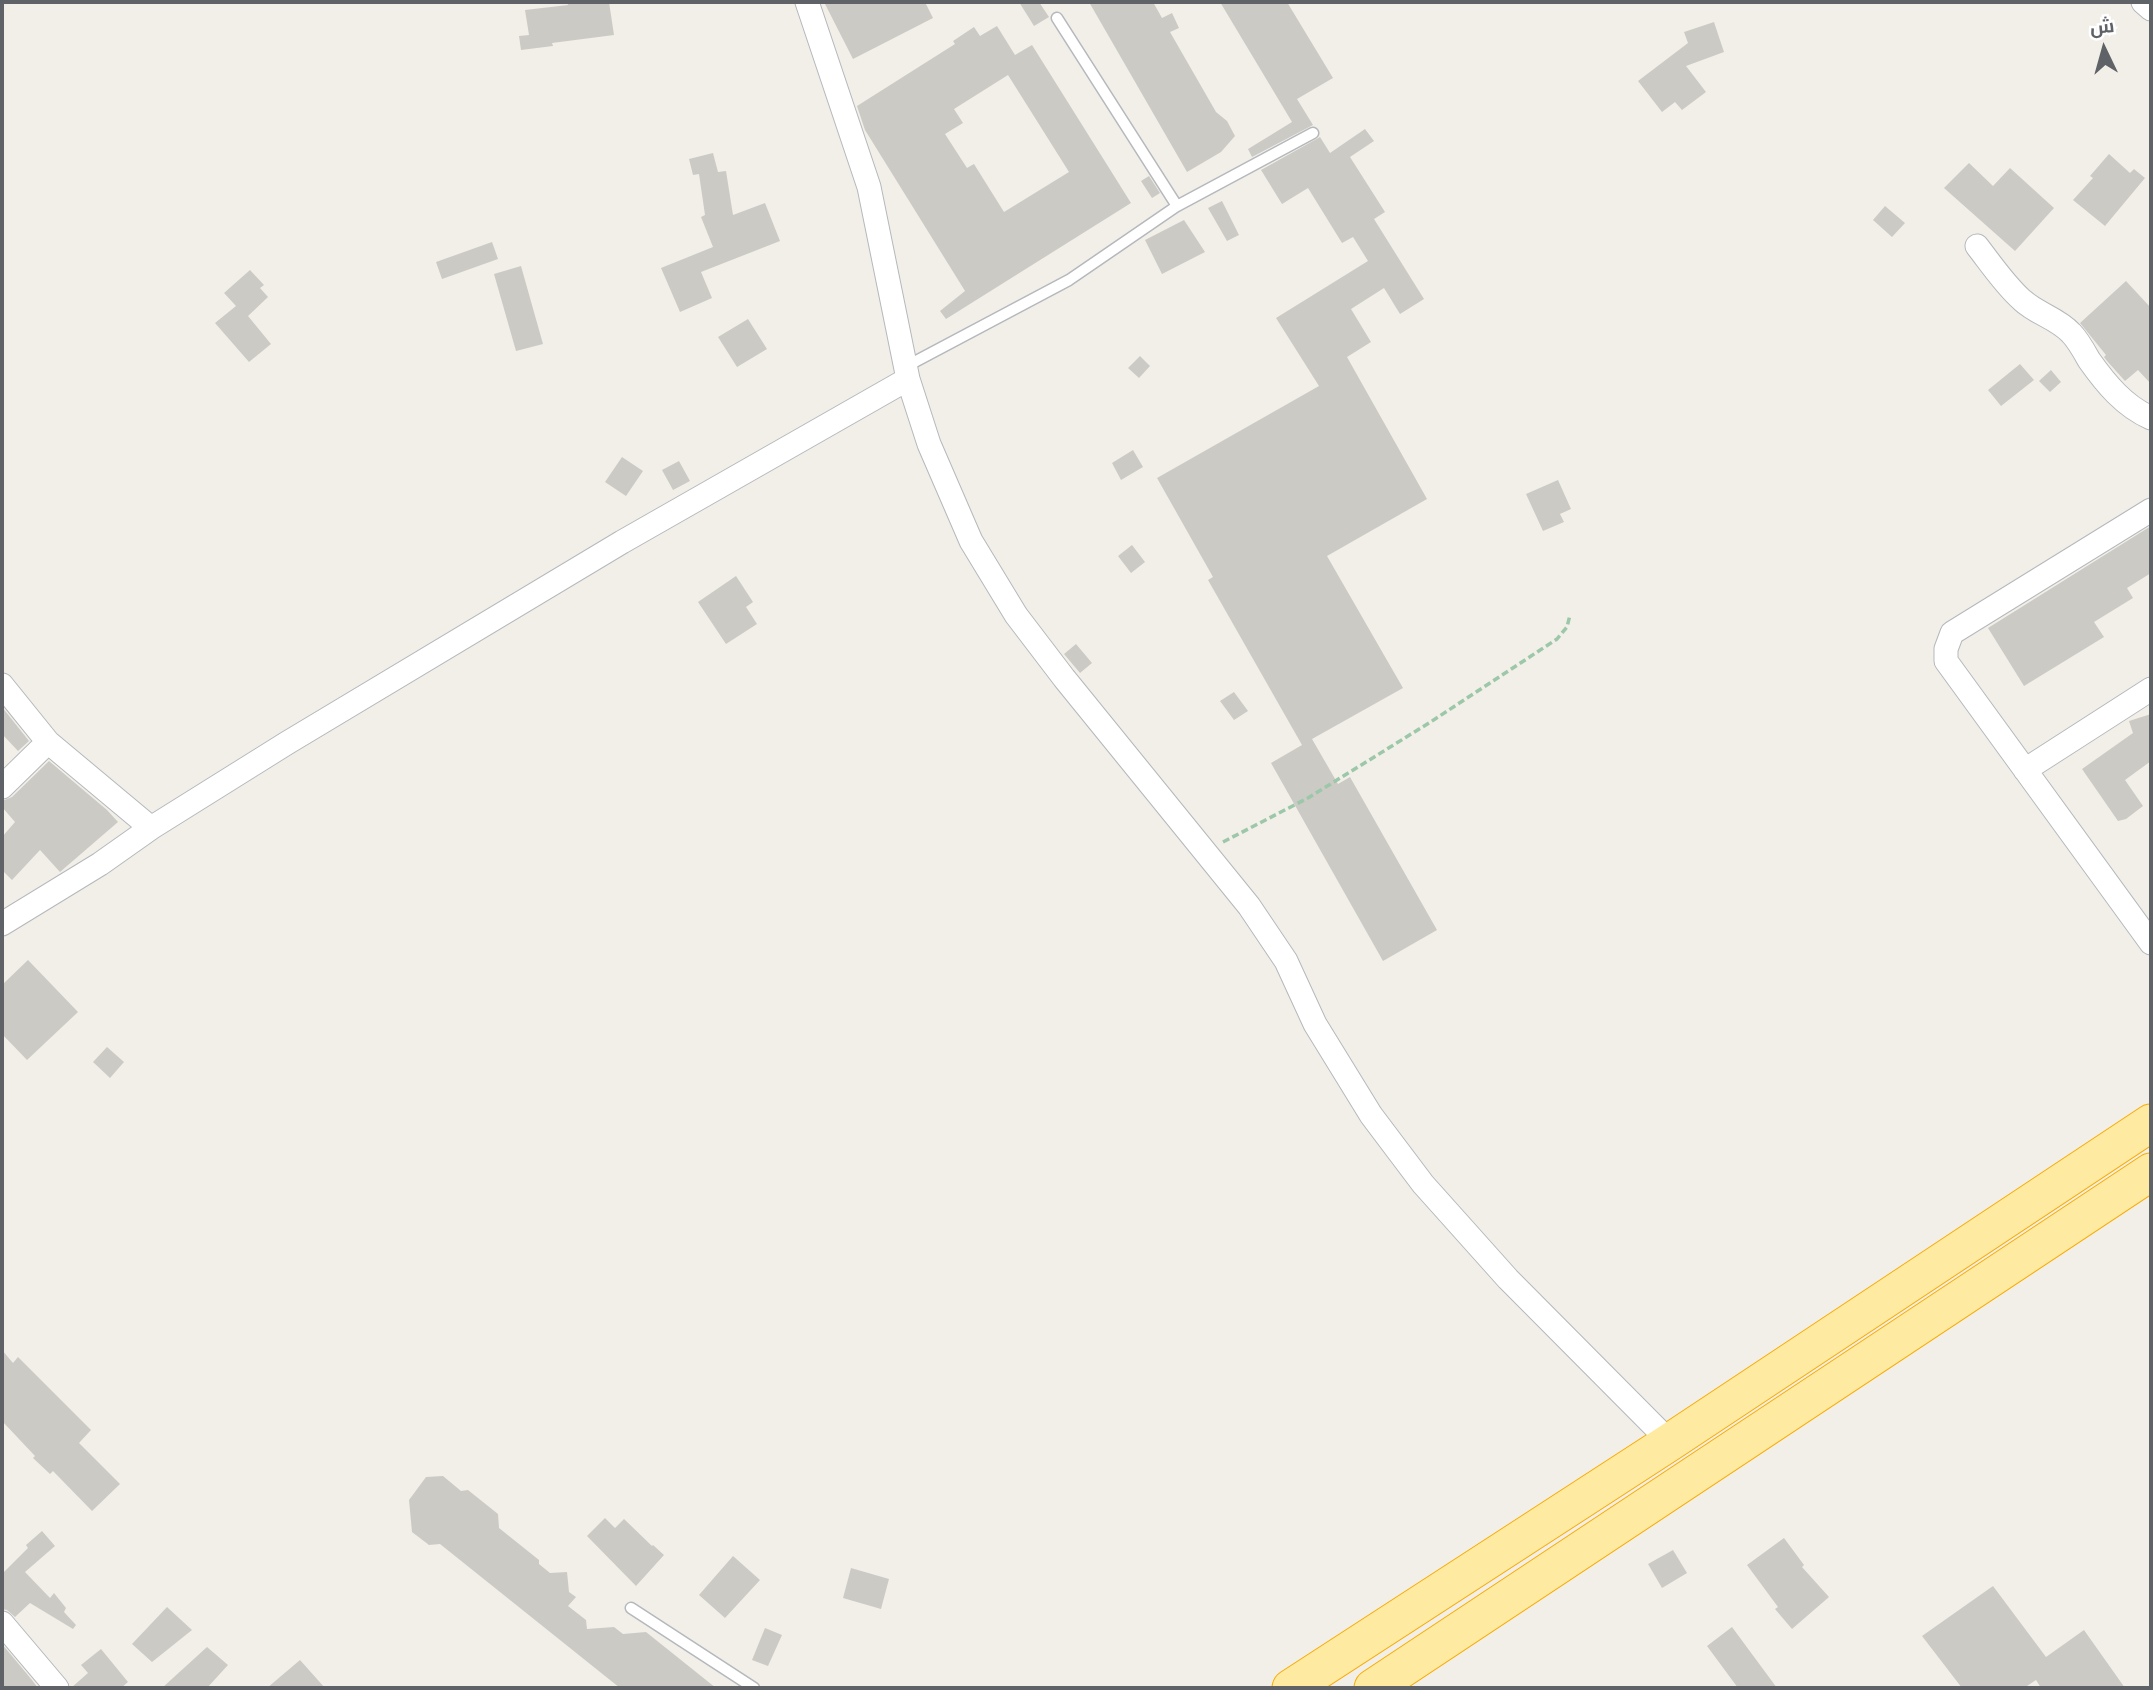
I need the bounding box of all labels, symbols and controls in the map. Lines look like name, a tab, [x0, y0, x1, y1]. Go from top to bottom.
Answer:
north arrow	[2069, 14, 2139, 84]
text: ش	[2089, 17, 2115, 38]

